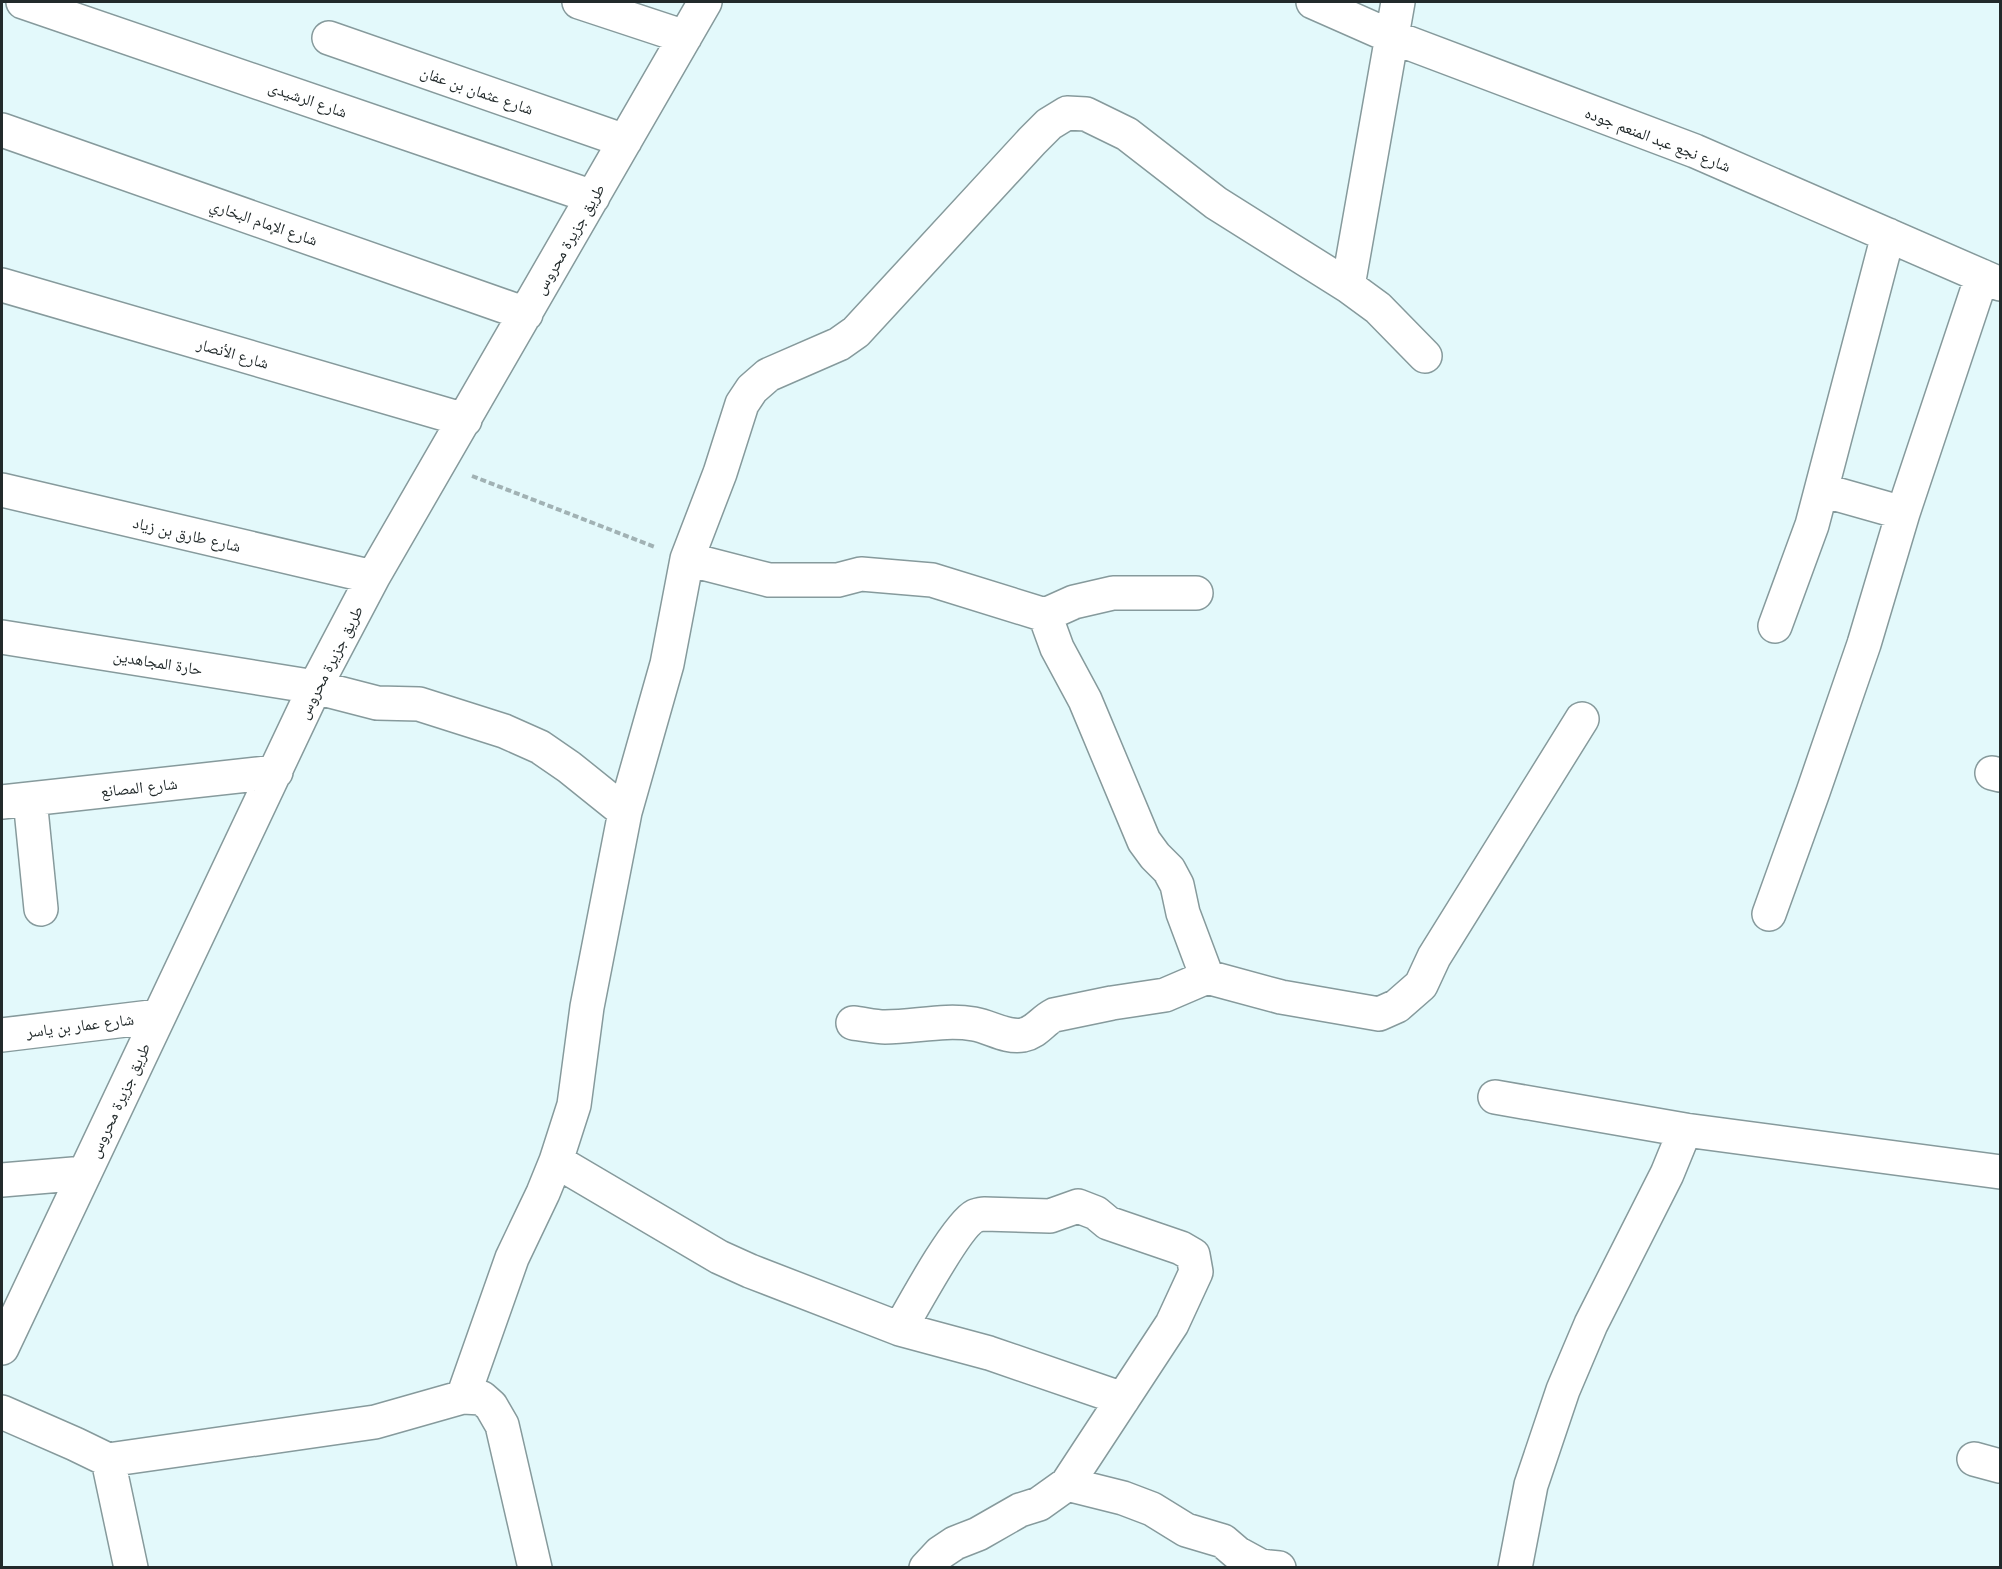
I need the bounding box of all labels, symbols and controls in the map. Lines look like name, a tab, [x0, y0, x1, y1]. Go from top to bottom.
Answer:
street label: شارع عثمان بن عفان	[418, 61, 536, 120]
street label: شارع الرشيدى	[266, 76, 350, 123]
street label: شارع نجع عبد المنعم جوده	[1582, 102, 1734, 177]
street label: طريق جزيرة محروس	[529, 180, 610, 298]
street label: شارع الإمام البخاري	[206, 194, 321, 253]
street label: شارع الأنصار	[194, 333, 271, 374]
street label: شارع طارق بن زياد	[131, 512, 243, 557]
street label: طريق جزيرة محروس	[293, 602, 368, 722]
street label: حارة المجاهدين	[112, 645, 204, 680]
street label: شارع المصانع	[100, 773, 178, 802]
street label: شارع عمار بن ياسر	[24, 1008, 135, 1043]
street label: طريق جزيرة محروس	[84, 1039, 155, 1161]

